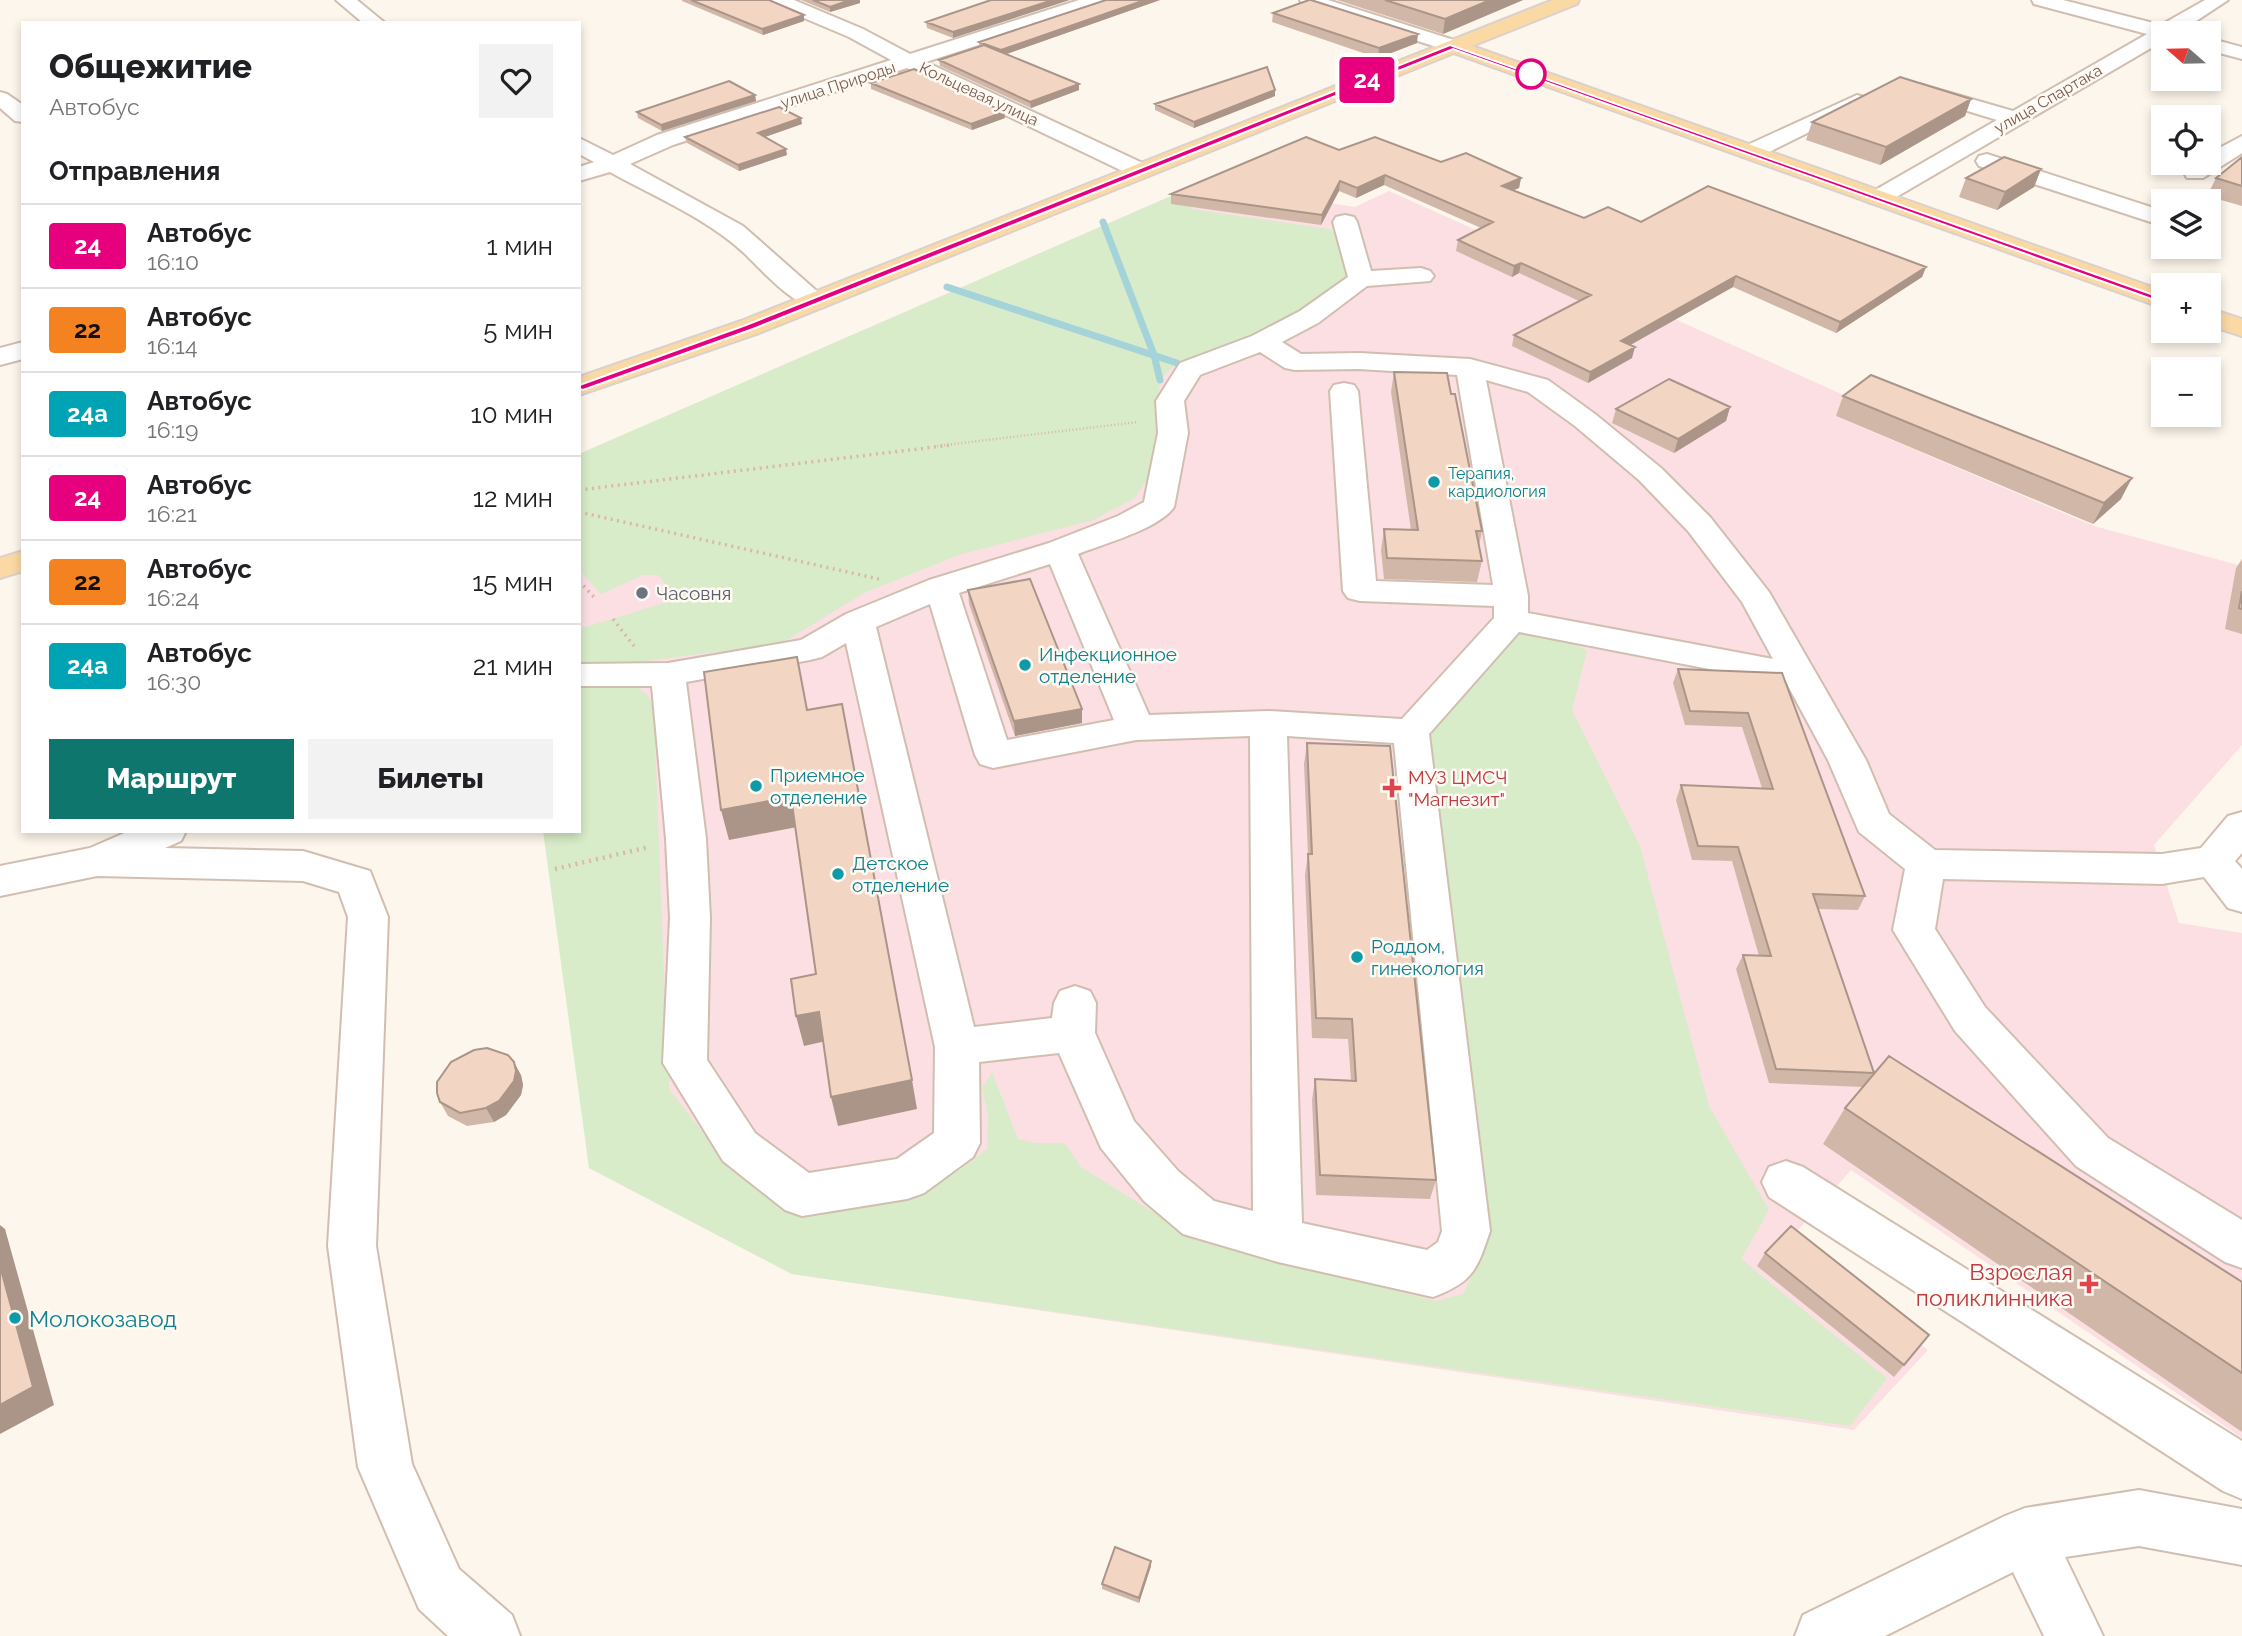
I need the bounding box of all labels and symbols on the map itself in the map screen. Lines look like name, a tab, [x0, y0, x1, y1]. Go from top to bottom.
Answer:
north arrow	[2151, 21, 2221, 91]
street label: улица Природы	[778, 57, 898, 113]
line badge: 24	[1336, 57, 1398, 103]
street label: Кольцевая улица	[916, 58, 1042, 130]
unlabelled marker	[1516, 59, 1546, 89]
street label: улица Спартака	[1991, 60, 2105, 138]
place label: Терапия, кардиология	[1448, 464, 1546, 501]
marker: Терапия, кардиология	[1426, 474, 1442, 490]
place label: Часовня	[656, 582, 731, 604]
marker: Часовня	[634, 585, 650, 601]
place label: Инфекционное отделение	[1039, 643, 1177, 687]
marker: Инфекционное отделение	[1017, 657, 1033, 673]
place label: Приемное отделение	[770, 764, 867, 808]
place label: МУЗ ЦМСЧ "Магнезит"	[1408, 766, 1507, 810]
marker: Приемное отделение	[748, 778, 764, 794]
marker: МУЗ ЦМСЧ "Магнезит"	[1382, 778, 1402, 798]
place label: Детское отделение	[852, 852, 949, 896]
marker: Детское отделение	[830, 866, 846, 882]
place label: Роддом, гинекология	[1371, 935, 1484, 979]
marker: Роддом, гинекология	[1349, 949, 1365, 965]
place label: Взрослая поликлинника	[1916, 1258, 2073, 1311]
marker: Взрослая поликлинника	[2079, 1274, 2099, 1294]
place label: Молокозавод	[29, 1305, 177, 1332]
marker: Молокозавод	[7, 1310, 23, 1326]

